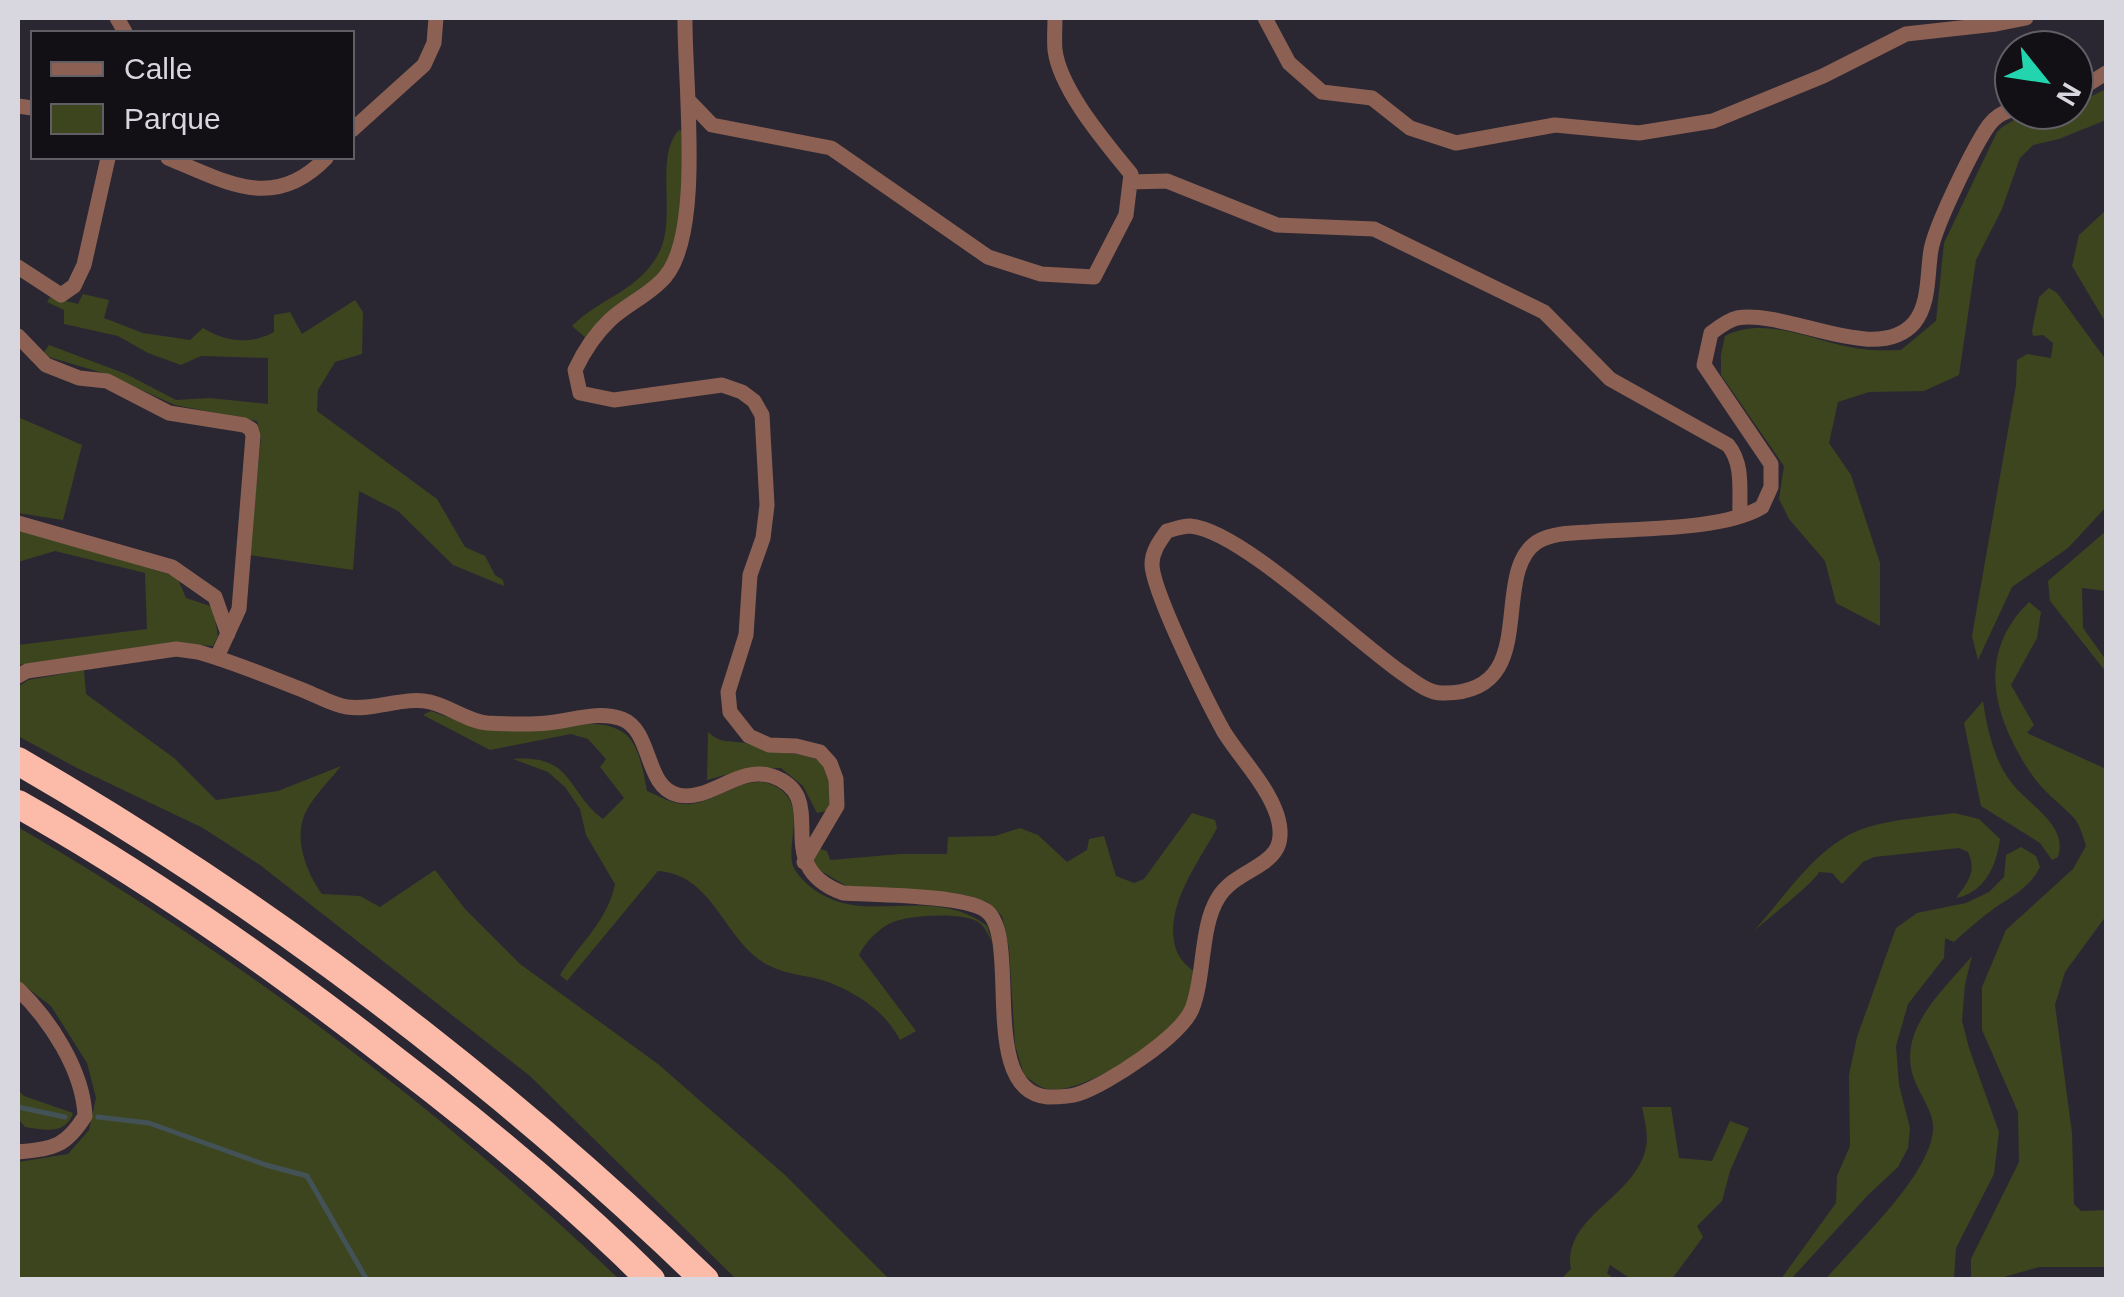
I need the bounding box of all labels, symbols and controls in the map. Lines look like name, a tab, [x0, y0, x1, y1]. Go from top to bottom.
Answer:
legend	[30, 30, 355, 160]
north arrow	[1994, 30, 2094, 130]
text: Calle	[124, 52, 192, 85]
text: N	[2050, 78, 2087, 111]
text: Parque	[124, 102, 221, 135]

